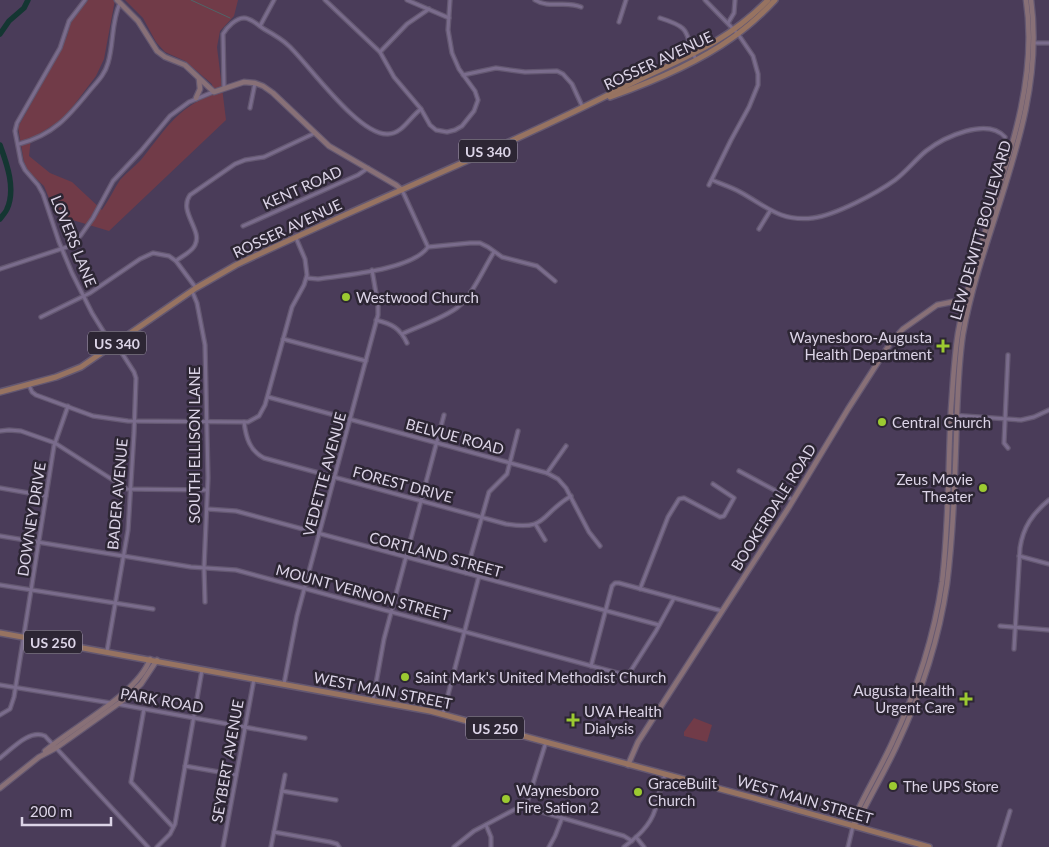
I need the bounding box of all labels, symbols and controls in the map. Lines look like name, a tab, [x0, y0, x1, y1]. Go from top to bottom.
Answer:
street label: ROSSER AVENUE	[601, 27, 715, 93]
street label: LEW DEWITT BOULEVARD	[946, 138, 1014, 322]
road number: US 340	[459, 140, 517, 162]
street label: KENT ROAD	[260, 162, 344, 212]
street label: LOVERS LANE	[47, 193, 101, 289]
street label: ROSSER AVENUE	[230, 195, 344, 261]
place label: Westwood Church	[356, 288, 479, 306]
marker: Westwood Church	[340, 291, 352, 303]
place label: Waynesboro-Augusta Health Department	[790, 328, 933, 363]
road number: US 340	[88, 332, 146, 354]
marker: Waynesboro-Augusta Health Department	[936, 339, 950, 353]
street label: SOUTH ELLISON LANE	[185, 366, 203, 524]
street label: VEDETTE AVENUE	[299, 410, 349, 538]
place label: Central Church	[892, 413, 991, 431]
street label: BELVUE ROAD	[404, 414, 506, 458]
marker: Central Church	[876, 416, 888, 428]
street label: BADER AVENUE	[103, 438, 131, 550]
street label: BOOKERDALE ROAD	[727, 440, 819, 574]
street label: DOWNEY DRIVE	[13, 461, 49, 577]
street label: FOREST DRIVE	[351, 462, 455, 506]
place label: Zeus Movie Theater	[896, 470, 974, 505]
marker: Zeus Movie Theater	[977, 482, 989, 494]
street label: CORTLAND STREET	[368, 528, 505, 580]
street label: MOUNT VERNON STREET	[274, 560, 452, 624]
road number: US 250	[24, 630, 82, 654]
street label: WEST MAIN STREET	[312, 668, 454, 712]
place label: Saint Mark's United Methodist Church	[415, 668, 666, 686]
marker: Saint Mark's United Methodist Church	[399, 671, 411, 683]
place label: Augusta Health Urgent Care	[853, 681, 955, 716]
street label: PARK ROAD	[119, 684, 205, 716]
marker: Augusta Health Urgent Care	[959, 692, 973, 706]
street label: SEYBERT AVENUE	[207, 698, 247, 824]
place label: UVA Health Dialysis	[584, 702, 662, 737]
marker: UVA Health Dialysis	[566, 713, 580, 727]
road number: US 250	[466, 716, 524, 740]
street label: WEST MAIN STREET	[735, 771, 875, 827]
place label: GraceBuilt Church	[648, 774, 717, 809]
place label: The UPS Store	[903, 777, 999, 795]
marker: The UPS Store	[887, 780, 899, 792]
place label: Waynesboro Fire Sation 2	[516, 781, 599, 816]
marker: GraceBuilt Church	[632, 786, 644, 798]
marker: Waynesboro Fire Sation 2	[500, 793, 512, 805]
scale bar	[22, 794, 111, 826]
text: 200 m	[30, 802, 72, 820]

